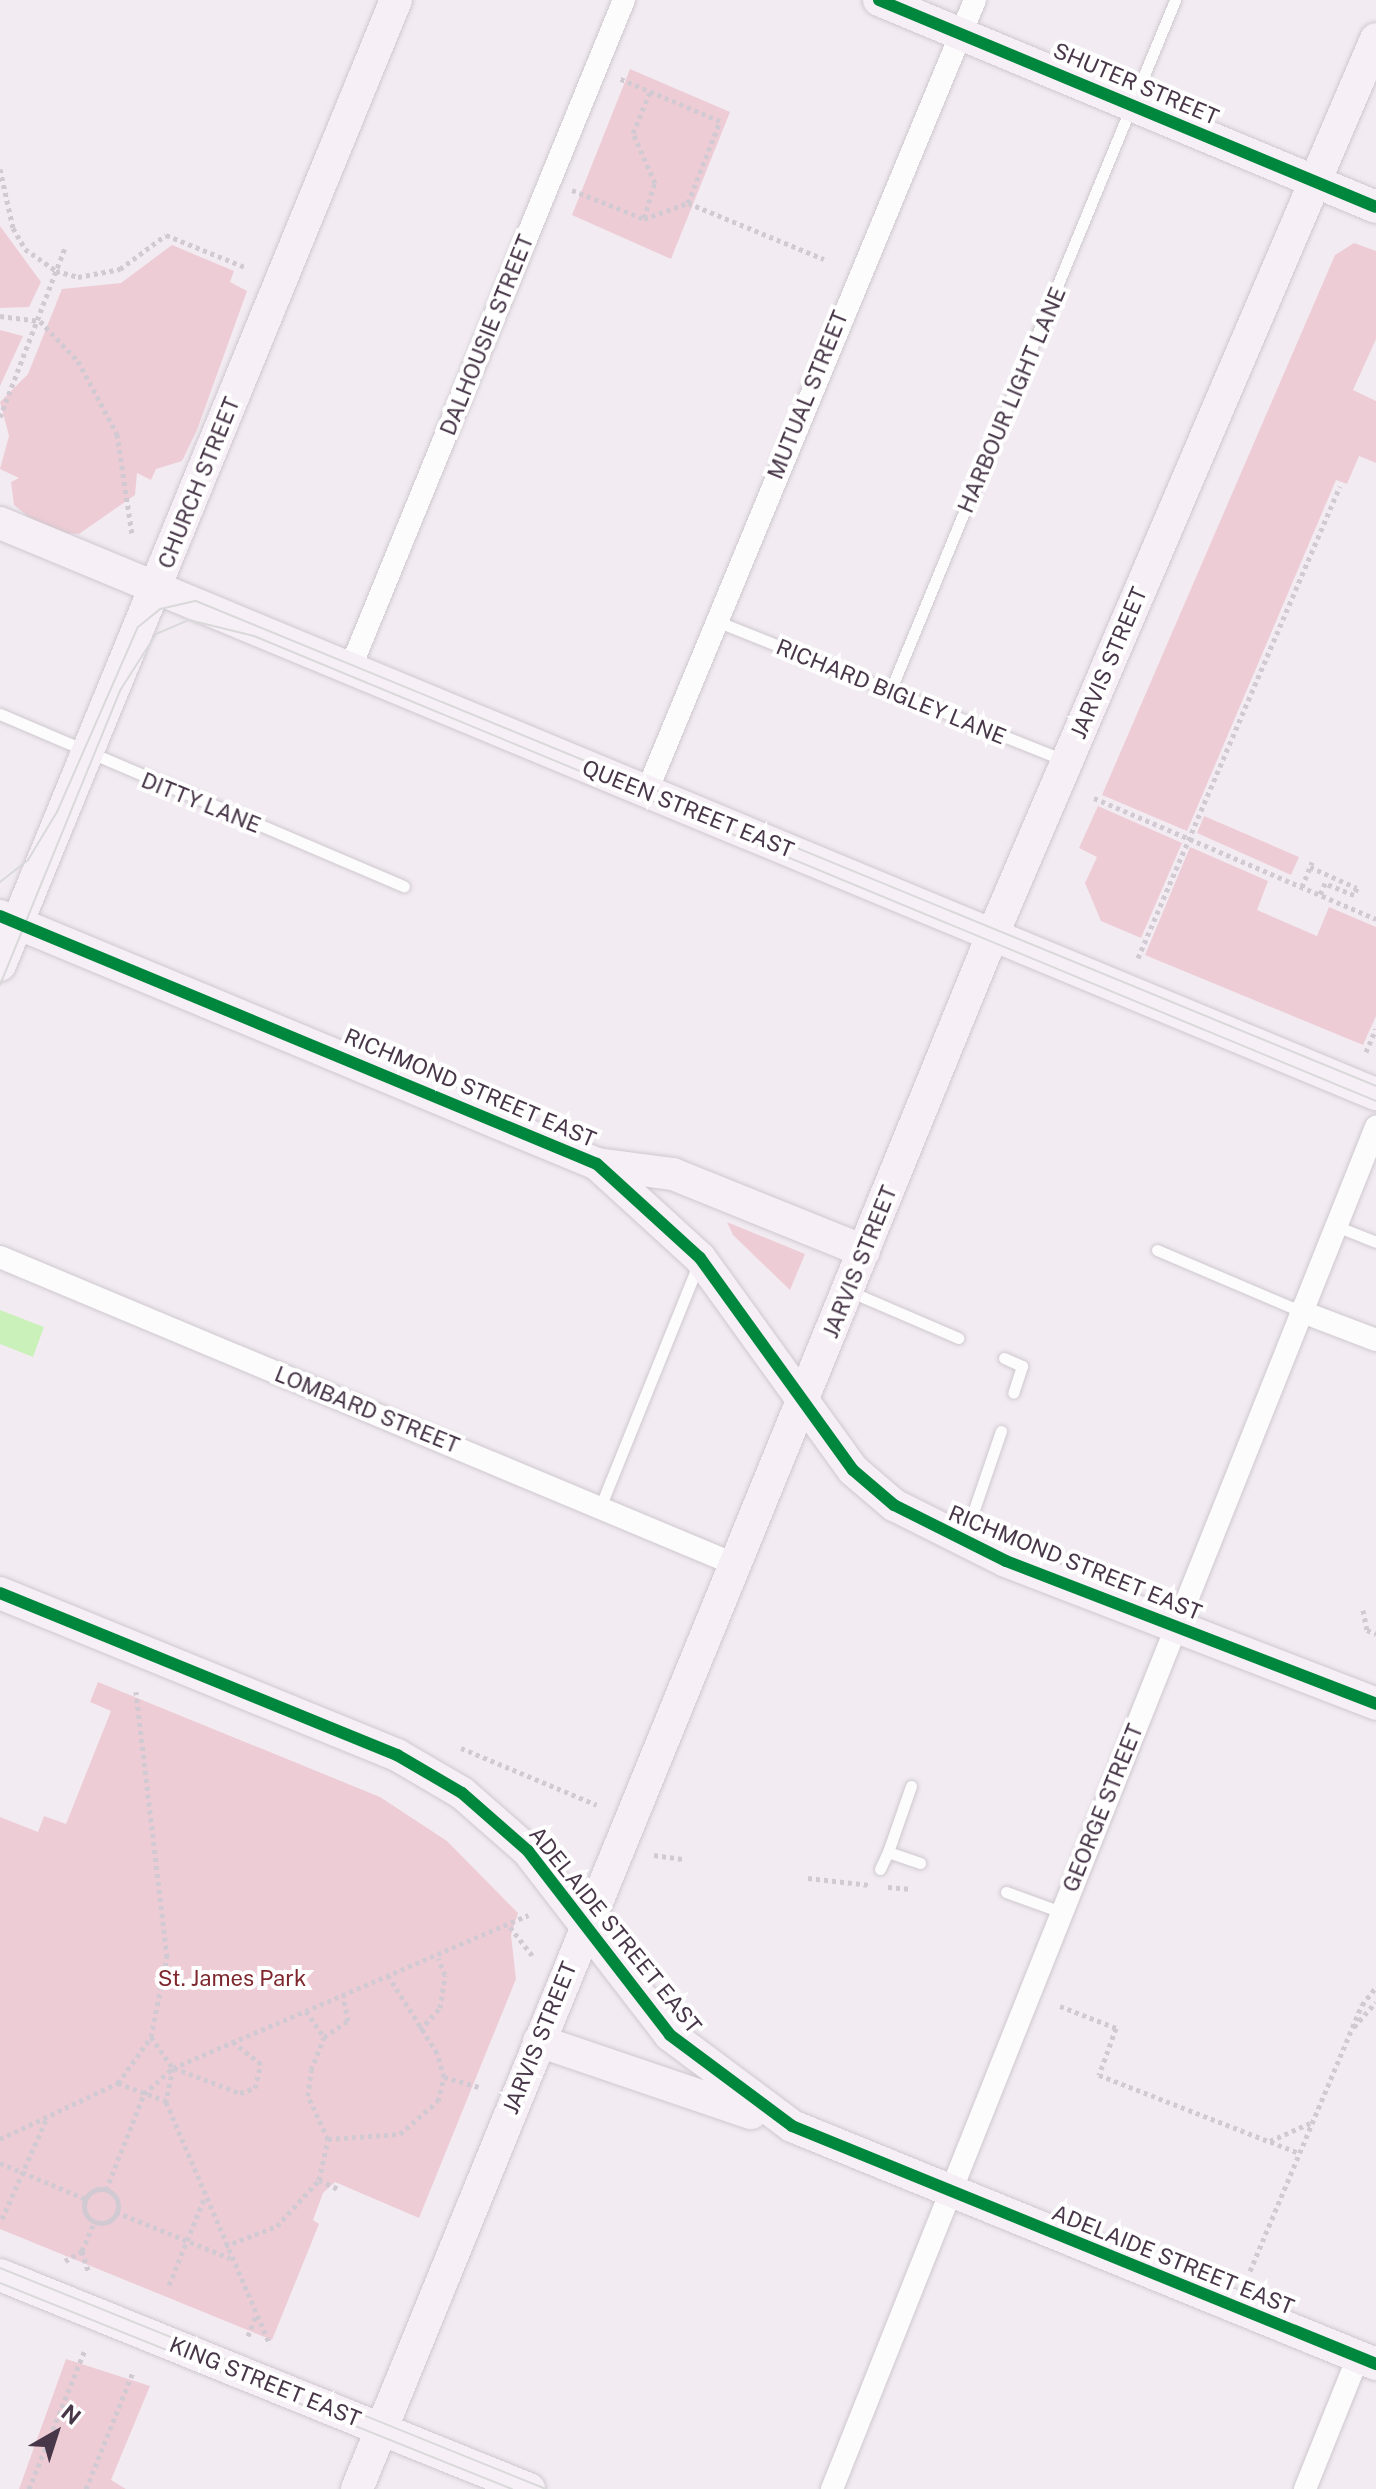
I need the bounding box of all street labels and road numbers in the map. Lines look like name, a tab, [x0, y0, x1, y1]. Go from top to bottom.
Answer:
street label: SHUTER STREET	[1049, 37, 1223, 131]
street label: DALHOUSIE STREET	[435, 231, 539, 439]
street label: HARBOUR LIGHT LANE	[952, 283, 1072, 517]
street label: MUTUAL STREET	[762, 307, 854, 483]
street label: CHURCH STREET	[153, 393, 245, 573]
street label: JARVIS STREET	[1065, 583, 1153, 743]
street label: RICHARD BIGLEY LANE	[772, 634, 1010, 750]
street label: QUEEN STREET EAST	[578, 754, 798, 864]
street label: DITTY LANE	[137, 767, 265, 839]
street label: RICHMOND STREET EAST	[340, 1023, 600, 1153]
street label: JARVIS STREET	[817, 1182, 903, 1342]
street label: LOMBARD STREET	[271, 1361, 463, 1459]
street label: RICHMOND STREET EAST	[945, 1500, 1205, 1626]
street label: GEORGE STREET	[1057, 1720, 1149, 1896]
street label: ADELAIDE STREET EAST	[523, 1821, 707, 2039]
street label: JARVIS STREET	[497, 1958, 583, 2118]
street label: ADELAIDE STREET EAST	[1048, 2199, 1298, 2321]
street label: KING STREET EAST	[165, 2332, 365, 2432]

